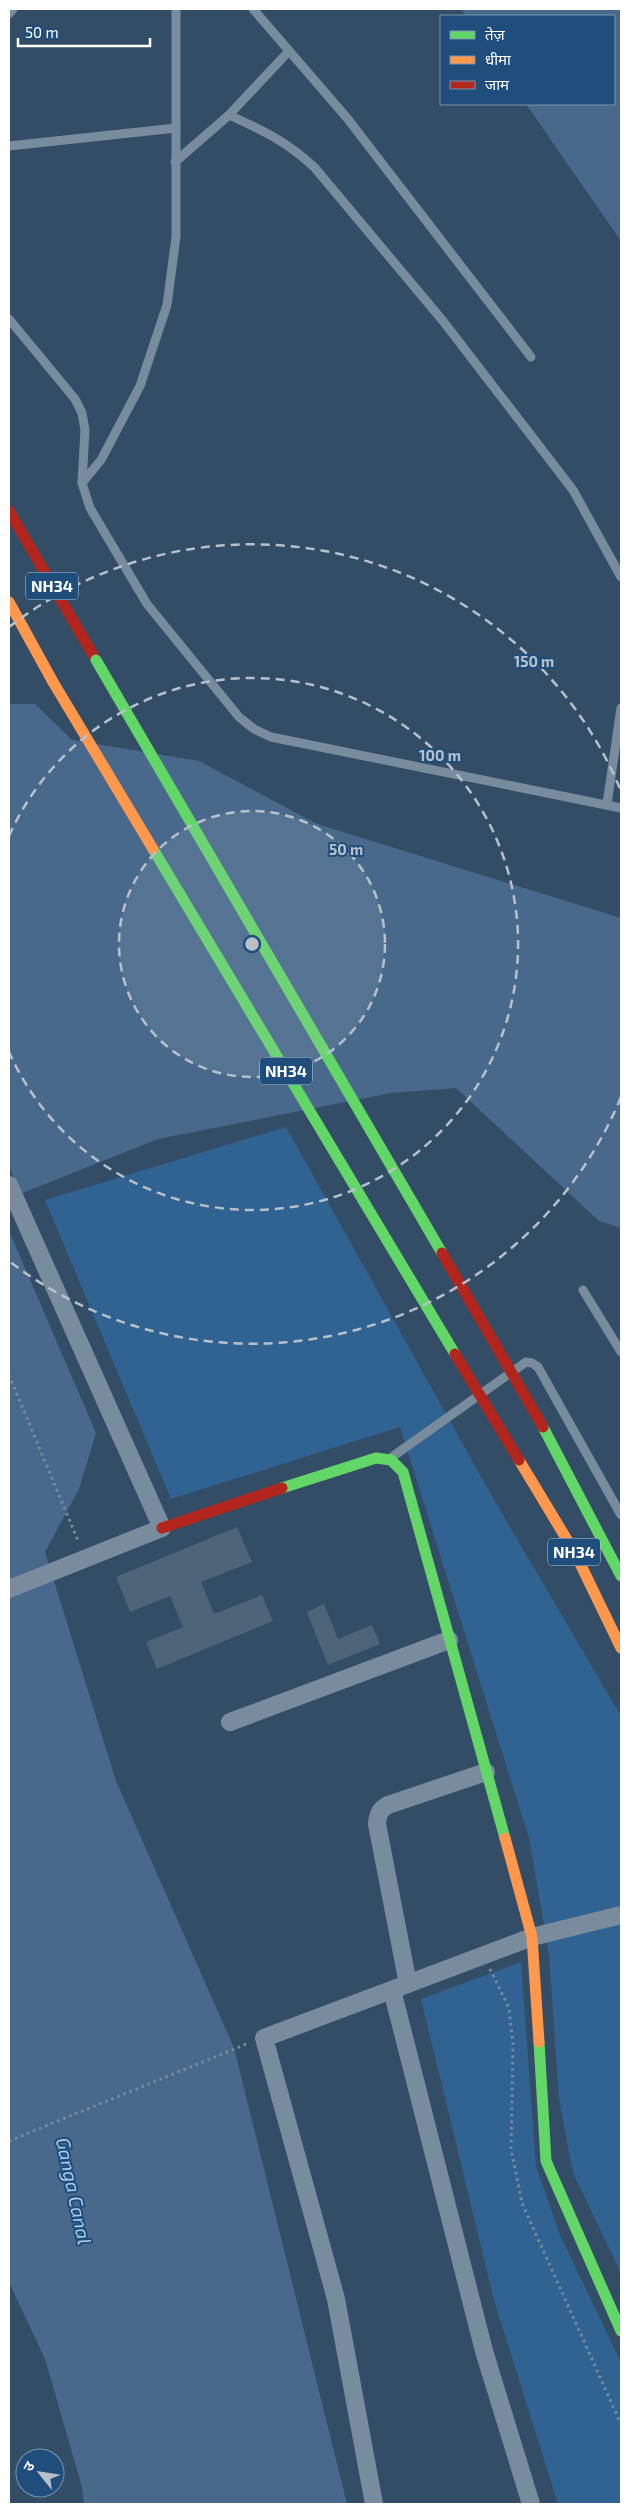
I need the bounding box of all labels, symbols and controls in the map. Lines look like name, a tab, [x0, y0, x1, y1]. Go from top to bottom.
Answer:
scale bar	[18, 15, 150, 47]
legend	[440, 15, 615, 105]
text: 50 m	[25, 23, 59, 41]
text: तेज़	[485, 25, 506, 43]
text: धीमा	[485, 50, 512, 68]
text: जाम	[485, 75, 510, 93]
road number: NH34	[26, 572, 78, 600]
text: 150 m	[514, 652, 554, 670]
text: 100 m	[419, 746, 461, 764]
text: 50 m	[329, 840, 363, 858]
centre of rings	[243, 935, 261, 953]
road number: NH34	[260, 1058, 312, 1084]
road number: NH34	[548, 1538, 600, 1565]
water label: Ganga Canal	[52, 2135, 97, 2246]
north arrow	[15, 2448, 65, 2498]
text: उ	[19, 2458, 38, 2474]

